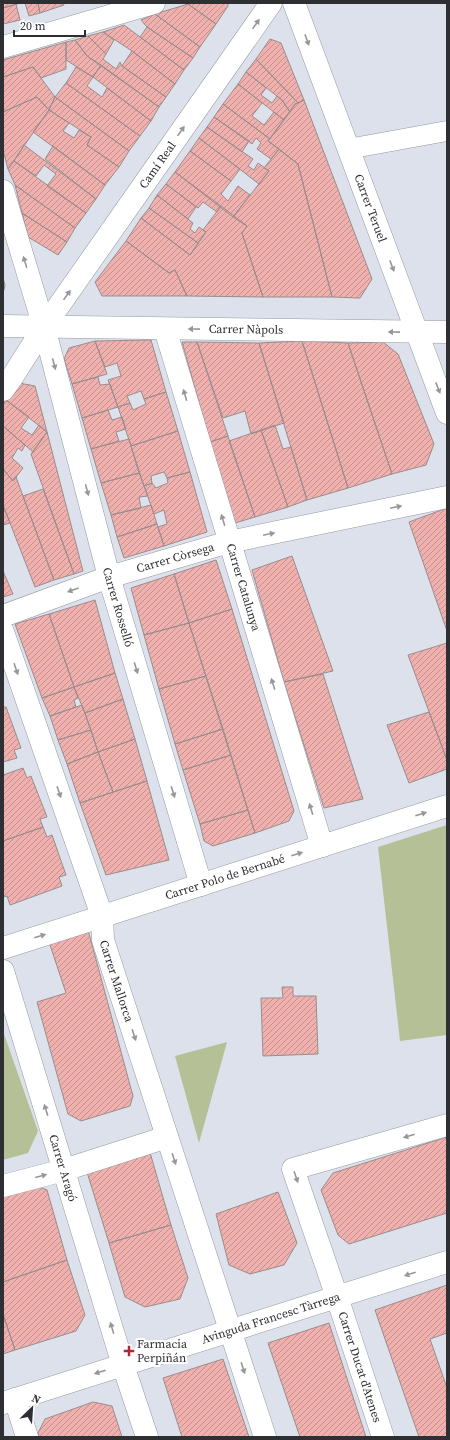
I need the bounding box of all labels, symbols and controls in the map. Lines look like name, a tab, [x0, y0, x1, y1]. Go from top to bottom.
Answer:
scale bar	[14, 12, 85, 38]
text: 20 m	[20, 18, 46, 34]
one-way arrow	[252, 19, 260, 30]
one-way arrow	[305, 34, 311, 46]
one-way arrow	[177, 126, 185, 136]
street label: Camí Real	[135, 138, 180, 192]
street label: Carrer Teruel	[351, 172, 391, 245]
one-way arrow	[22, 256, 28, 268]
one-way arrow	[389, 261, 395, 273]
one-way arrow	[62, 289, 71, 300]
street label: Carrer Nàpols	[209, 321, 283, 338]
one-way arrow	[187, 326, 200, 332]
one-way arrow	[387, 329, 400, 335]
one-way arrow	[51, 359, 57, 371]
one-way arrow	[435, 382, 441, 394]
one-way arrow	[182, 389, 188, 401]
one-way arrow	[84, 484, 90, 496]
one-way arrow	[390, 504, 402, 510]
one-way arrow	[220, 513, 226, 525]
one-way arrow	[262, 530, 275, 536]
street label: Carrer Còrsega	[135, 538, 217, 577]
street label: Carrer Catalunya	[223, 542, 265, 634]
street label: Carrer Rosselló	[99, 566, 138, 649]
one-way arrow	[66, 588, 78, 594]
one-way arrow	[133, 662, 139, 674]
one-way arrow	[13, 663, 19, 675]
one-way arrow	[270, 678, 276, 690]
one-way arrow	[56, 786, 62, 798]
one-way arrow	[170, 787, 176, 799]
one-way arrow	[308, 802, 314, 814]
one-way arrow	[416, 811, 428, 817]
street label: Carrer Polo de Bernabé	[163, 850, 287, 904]
one-way arrow	[292, 851, 304, 857]
one-way arrow	[34, 933, 46, 939]
street label: Carrer Mallorca	[96, 938, 137, 1025]
one-way arrow	[131, 1030, 137, 1042]
one-way arrow	[42, 1103, 48, 1115]
street label: Carrer Aragó	[45, 1133, 81, 1204]
one-way arrow	[403, 1133, 415, 1139]
one-way arrow	[171, 1153, 177, 1165]
one-way arrow	[293, 1172, 299, 1184]
one-way arrow	[35, 1173, 47, 1179]
one-way arrow	[404, 1271, 416, 1277]
street label: Avinguda Francesc Tàrrega	[199, 1288, 343, 1347]
street label: Carrer Ducat d'Atenes	[334, 1309, 386, 1425]
one-way arrow	[109, 1321, 115, 1333]
place label: Farmacia Perpiñán	[137, 1336, 188, 1366]
marker: Farmacia Perpiñán	[124, 1346, 134, 1356]
one-way arrow	[240, 1362, 246, 1374]
one-way arrow	[94, 1370, 106, 1376]
north arrow	[12, 1388, 52, 1428]
text: N	[29, 1391, 43, 1408]

